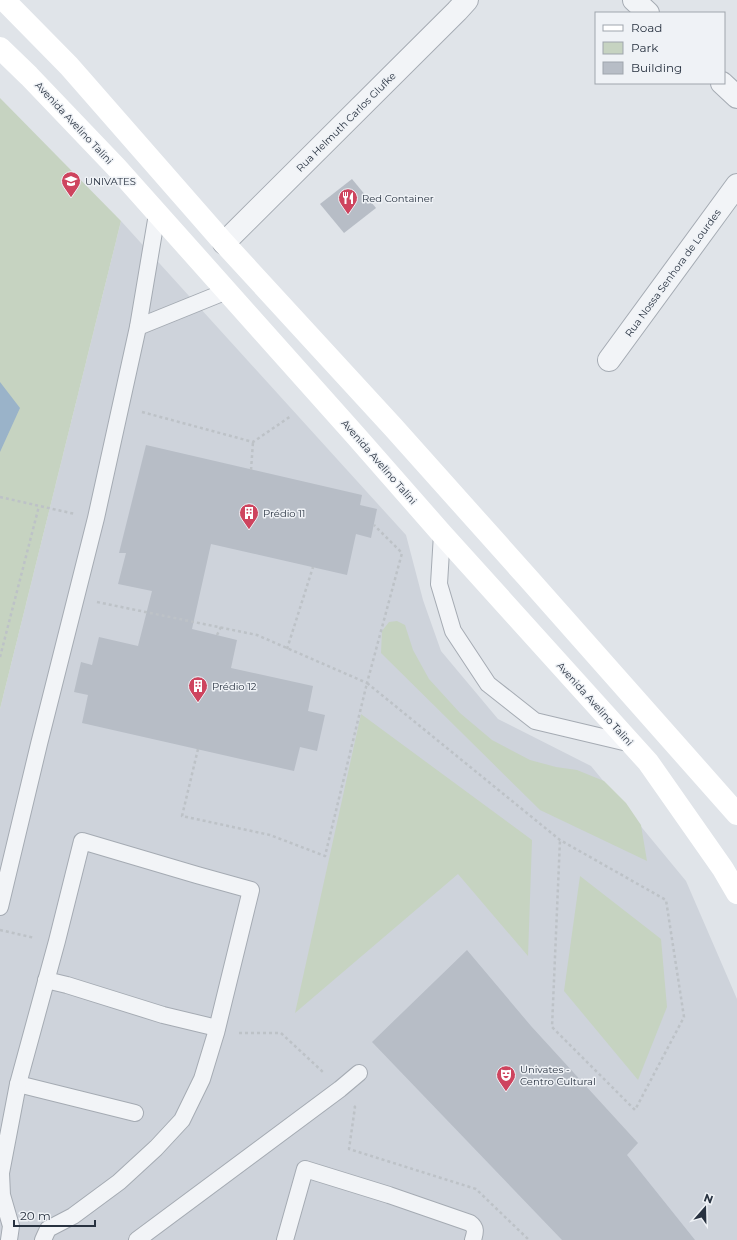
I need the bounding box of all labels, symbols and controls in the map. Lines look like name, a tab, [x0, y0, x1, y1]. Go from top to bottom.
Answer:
legend	[595, 12, 725, 84]
text: Road	[631, 20, 662, 35]
text: Park	[631, 40, 659, 55]
text: Building	[631, 60, 682, 75]
street label: Rua Helmuth Carlos Glufke	[293, 69, 399, 175]
street label: Avenida Avelino Talini	[32, 79, 116, 167]
school or university icon: UNIVATES	[60, 170, 82, 198]
place label: UNIVATES	[85, 175, 136, 188]
restaurant icon: Red Container	[337, 187, 359, 215]
place label: Red Container	[362, 192, 434, 205]
street label: Rua Nossa Senhora de Lourdes	[622, 206, 724, 340]
street label: Avenida Avelino Talini	[339, 417, 419, 507]
building icon: Prédio 11	[238, 502, 260, 530]
place label: Prédio 11	[263, 507, 305, 520]
street label: Avenida Avelino Talini	[554, 659, 636, 749]
building icon: Prédio 12	[187, 675, 209, 703]
place label: Prédio 12	[212, 680, 257, 693]
place label: Univates - Centro Cultural	[520, 1063, 596, 1088]
theatre icon: Univates - Centro Cultural	[495, 1064, 517, 1092]
north arrow	[685, 1188, 725, 1228]
text: N	[702, 1191, 715, 1207]
scale bar	[14, 1202, 95, 1228]
text: 20 m	[20, 1208, 51, 1223]

